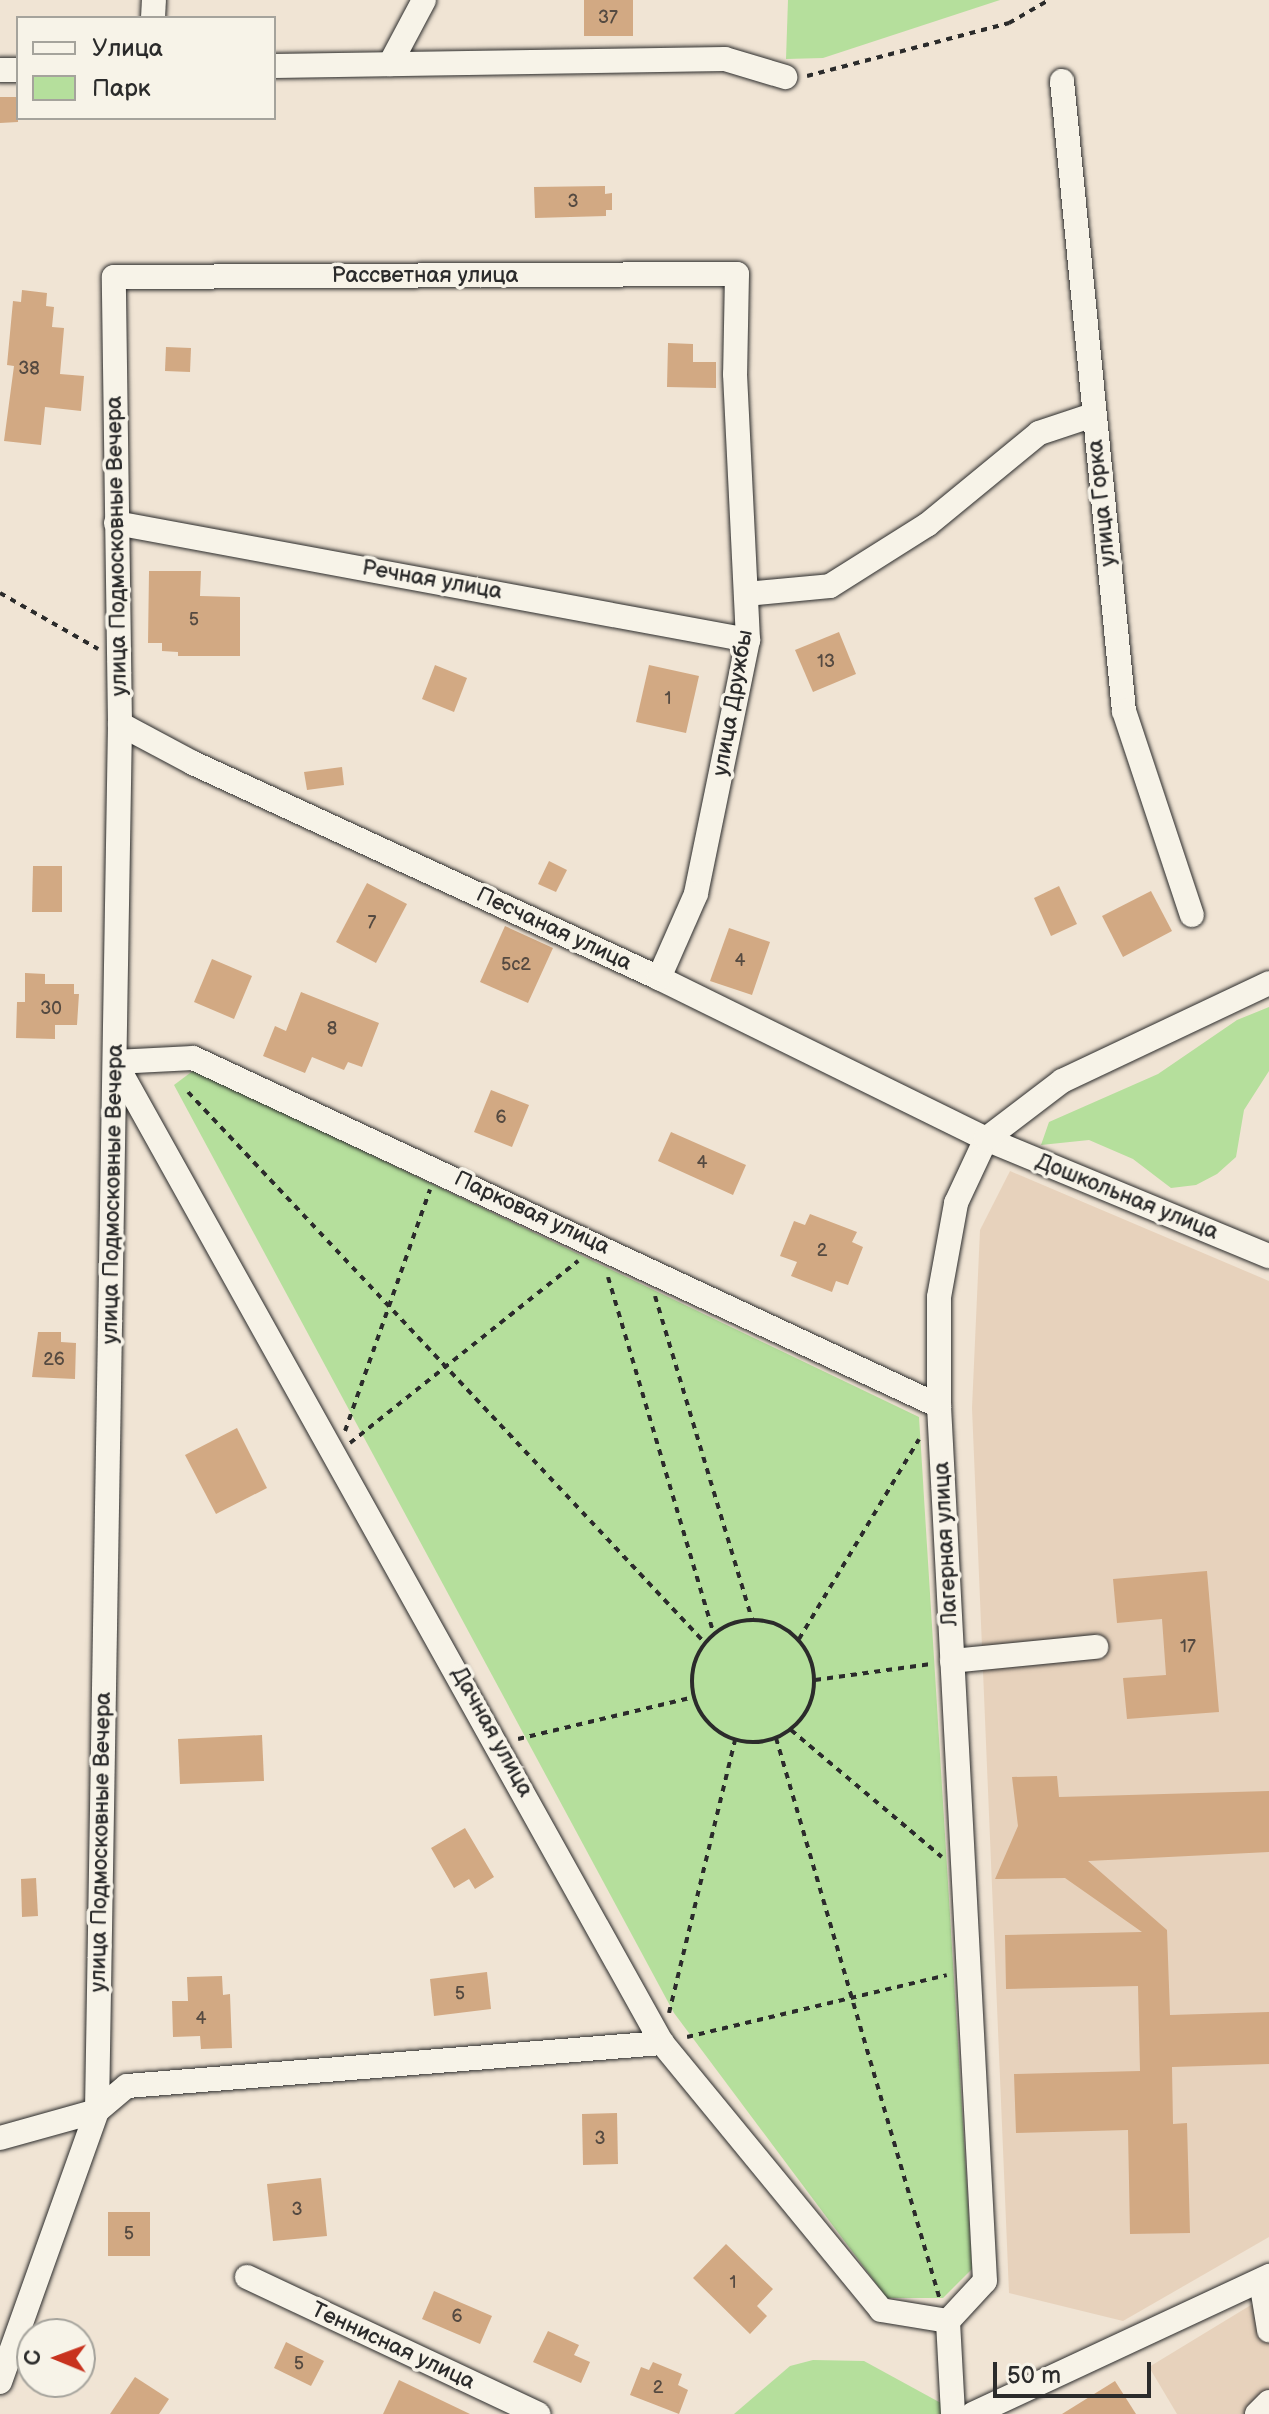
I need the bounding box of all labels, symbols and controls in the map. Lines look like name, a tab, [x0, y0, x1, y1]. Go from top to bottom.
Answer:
house number: 37	[598, 7, 618, 29]
legend	[16, 16, 276, 120]
text: Улица	[92, 34, 163, 63]
text: Парк	[92, 74, 150, 103]
house number: 3	[567, 191, 579, 213]
street label: Рассветная улица	[332, 263, 518, 289]
house number: 38	[18, 358, 40, 380]
street label: улица Подмосковные Вечера	[101, 396, 133, 696]
street label: улица Горка	[1082, 438, 1122, 568]
street label: Речная улица	[360, 555, 504, 605]
house number: 5	[189, 609, 199, 631]
street label: улица Дружбы	[707, 628, 759, 778]
house number: 13	[817, 651, 835, 673]
house number: 1	[665, 688, 671, 710]
street label: Песчаная улица	[472, 881, 636, 977]
house number: 7	[368, 912, 376, 934]
house number: 4	[735, 950, 745, 972]
house number: 5с2	[501, 954, 531, 976]
house number: 30	[40, 998, 62, 1020]
house number: 8	[327, 1018, 337, 1040]
street label: улица Подмосковные Вечера	[97, 1044, 129, 1344]
house number: 6	[496, 1107, 506, 1129]
street label: Дошкольная улица	[1032, 1148, 1222, 1246]
house number: 4	[697, 1152, 707, 1174]
street label: Парковая улица	[450, 1165, 614, 1261]
house number: 2	[817, 1240, 827, 1262]
house number: 26	[43, 1349, 65, 1371]
street label: Лагерная улица	[929, 1461, 963, 1627]
house number: 17	[1180, 1636, 1196, 1658]
street label: Дачная улица	[445, 1662, 539, 1802]
street label: улица Подмосковные Вечера	[85, 1692, 117, 1992]
house number: 5	[455, 1983, 465, 2005]
house number: 4	[196, 2008, 206, 2030]
house number: 3	[594, 2128, 606, 2150]
house number: 3	[291, 2199, 303, 2221]
house number: 5	[124, 2223, 134, 2245]
house number: 1	[730, 2272, 736, 2294]
street label: Теннисная улица	[307, 2297, 479, 2395]
house number: 6	[452, 2306, 462, 2328]
north arrow	[16, 2318, 96, 2398]
scale bar	[997, 2346, 1155, 2396]
text: С	[20, 2350, 47, 2365]
house number: 5	[294, 2353, 304, 2375]
text: 50 m	[1007, 2361, 1061, 2390]
house number: 2	[653, 2377, 663, 2399]

